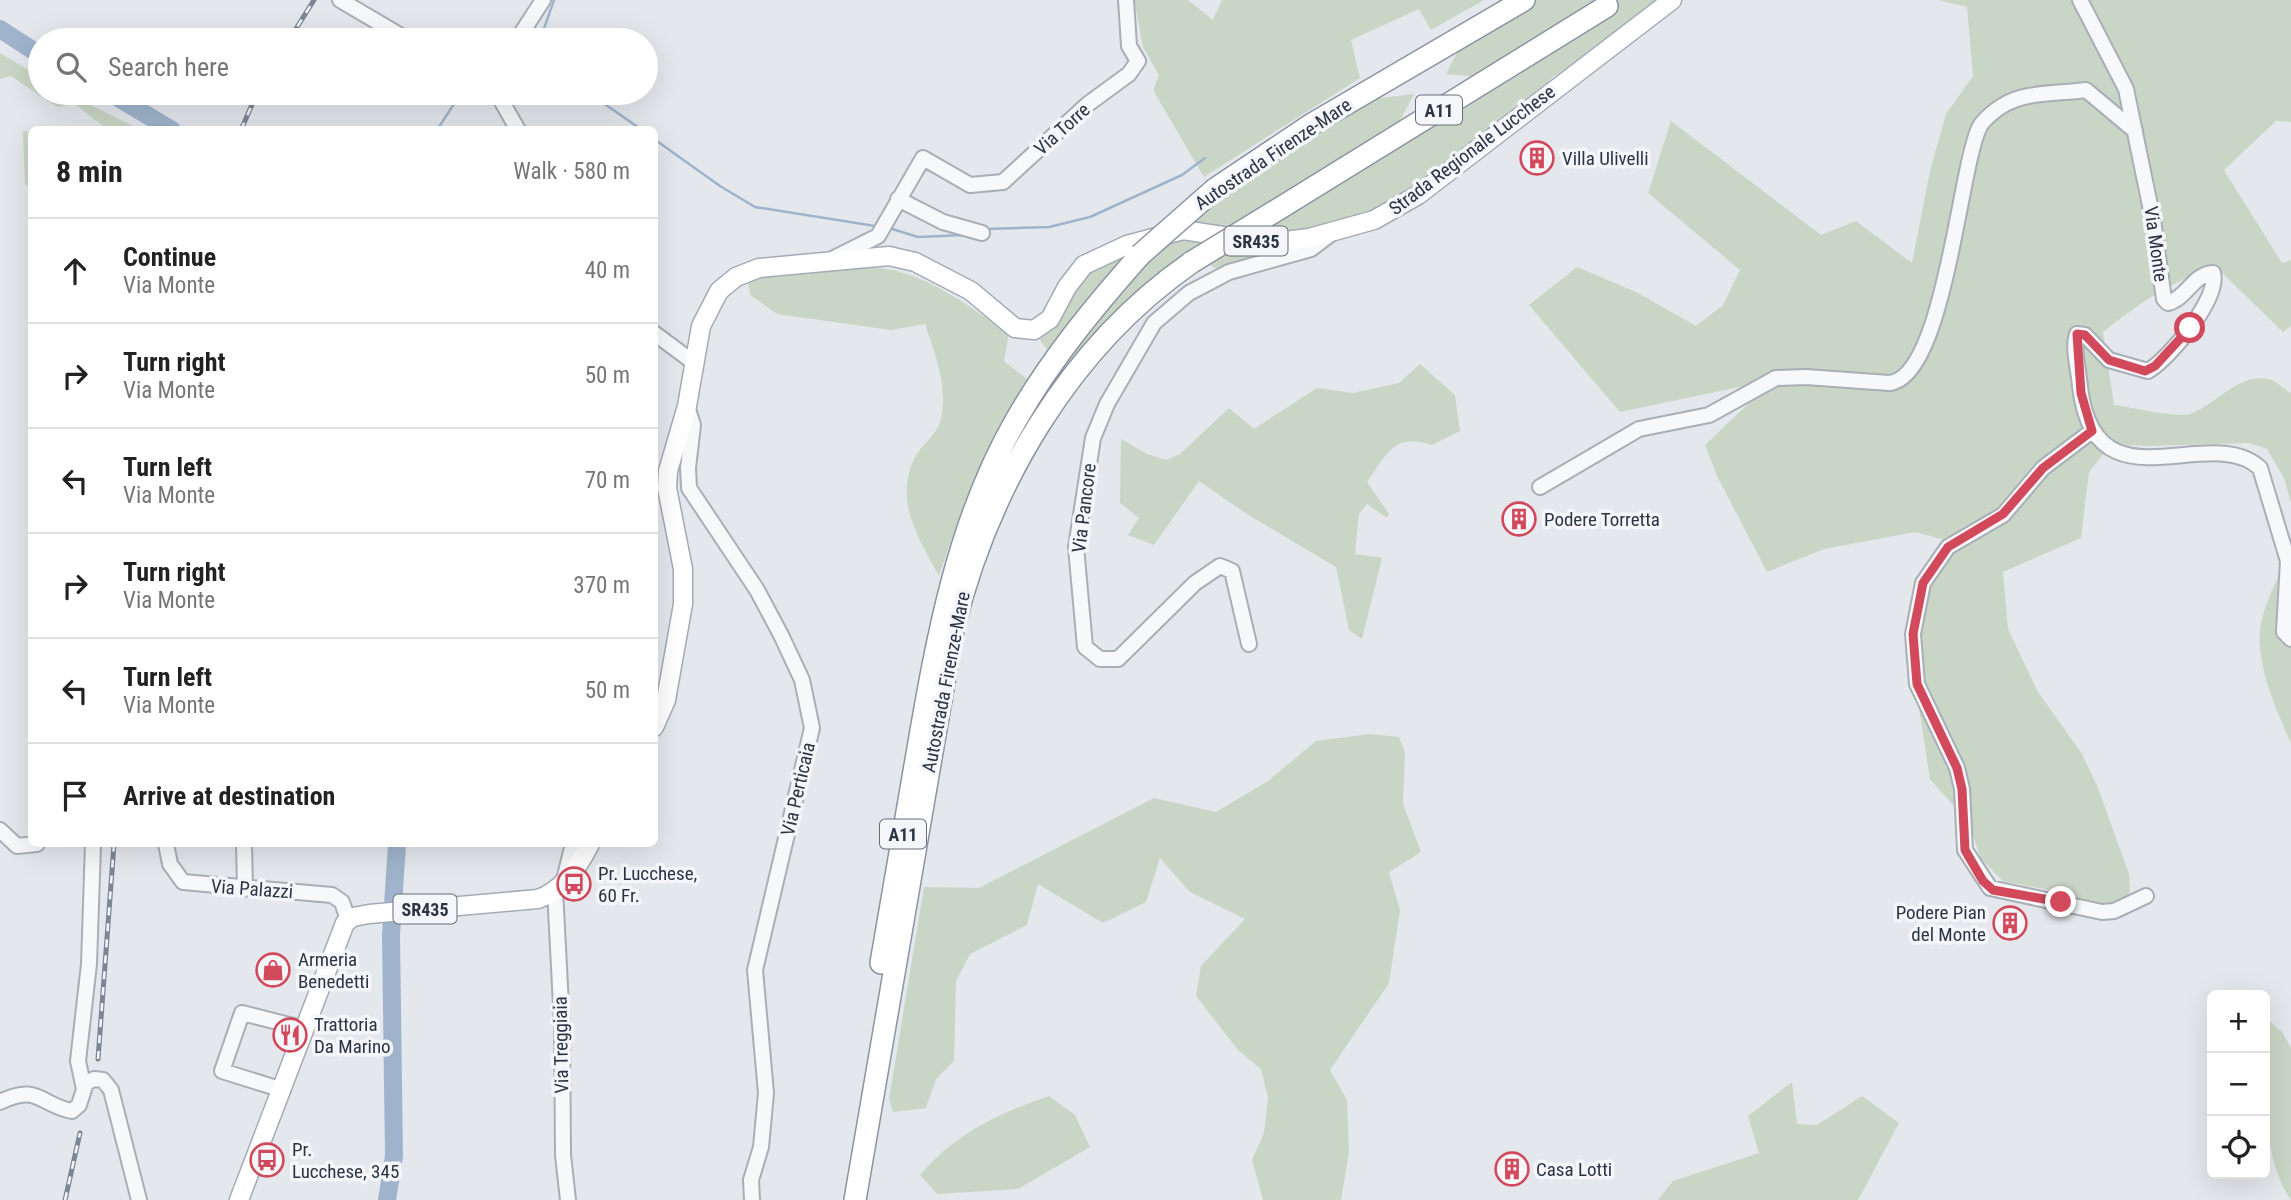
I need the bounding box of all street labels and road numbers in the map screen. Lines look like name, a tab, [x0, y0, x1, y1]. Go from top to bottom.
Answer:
street label: Strada Regionale Lucchese	[1384, 80, 1560, 220]
street label: Autostrada Firenze-Mare	[1190, 93, 1356, 215]
road number: A11	[1416, 96, 1462, 124]
street label: Via Torre	[1029, 98, 1095, 160]
street label: Via Monte	[2139, 205, 2173, 283]
road number: SR435	[1224, 227, 1288, 256]
street label: Via Pancore	[1067, 462, 1101, 554]
street label: Autostrada Firenze-Mare	[917, 590, 975, 774]
street label: Via Perticaia	[776, 740, 820, 838]
road number: A11	[880, 820, 926, 848]
street label: Via Palazzi	[210, 875, 294, 903]
road number: SR435	[394, 894, 457, 924]
street label: Via Treggiaia	[549, 996, 573, 1094]

